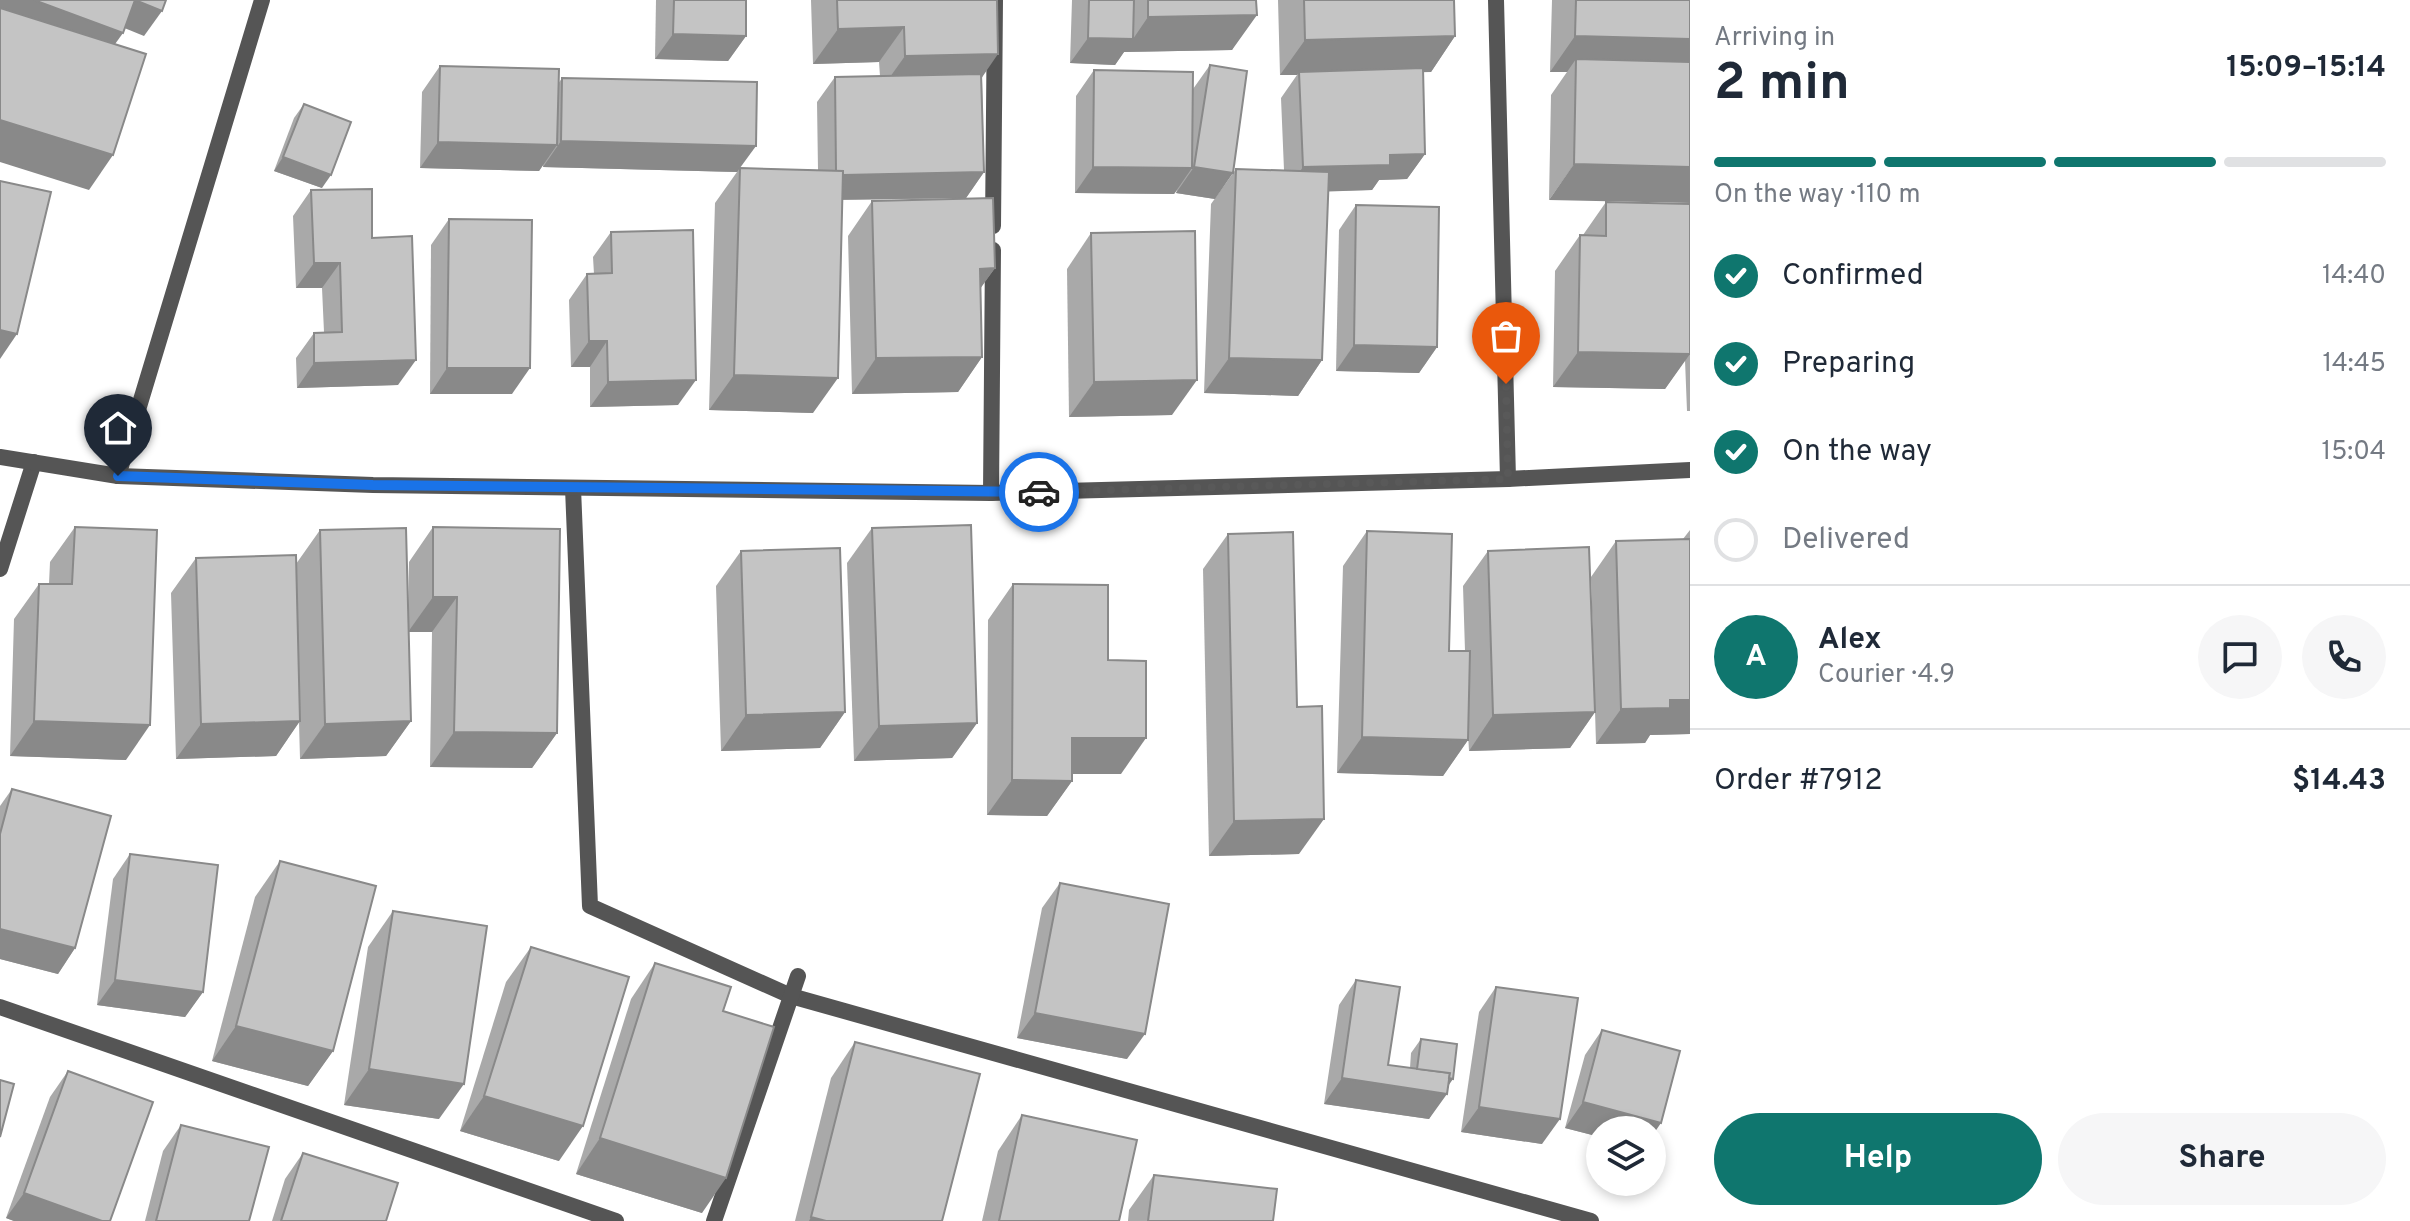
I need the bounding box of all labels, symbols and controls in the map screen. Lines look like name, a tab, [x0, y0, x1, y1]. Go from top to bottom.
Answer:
text: Arriving in	[1714, 22, 1835, 55]
text: 15:09–15:14	[2226, 50, 2386, 87]
text: 2 min	[1714, 52, 1850, 118]
text: On the way · 110 m	[1714, 179, 1920, 212]
icon: check	[1714, 254, 1758, 298]
text: Confirmed	[1782, 258, 1924, 295]
text: 14:40	[2322, 260, 2386, 293]
pin	[1472, 302, 1540, 384]
icon: bag	[1484, 314, 1528, 358]
icon: check	[1714, 342, 1758, 386]
text: Preparing	[1782, 346, 1915, 383]
text: 14:45	[2323, 348, 2386, 381]
pin	[84, 394, 152, 476]
icon: home	[96, 406, 140, 450]
icon: check	[1714, 430, 1758, 474]
text: On the way	[1782, 434, 1932, 471]
text: 15:04	[2321, 436, 2386, 469]
courier	[999, 452, 1079, 532]
icon: car	[1017, 470, 1061, 514]
text: Delivered	[1782, 522, 1910, 559]
button: chat	[2198, 615, 2282, 699]
button: phone	[2302, 615, 2386, 699]
text: Alex	[1818, 622, 1882, 659]
text: A	[1745, 639, 1767, 676]
text: Courier · 4.9	[1818, 659, 1955, 692]
text: Order #7912	[1714, 763, 1883, 800]
text: $14.43	[2292, 763, 2386, 800]
button: Help	[1714, 1113, 2042, 1205]
button: Share	[2058, 1113, 2386, 1205]
map controls	[1586, 1116, 1666, 1196]
button: layers	[1586, 1116, 1666, 1196]

